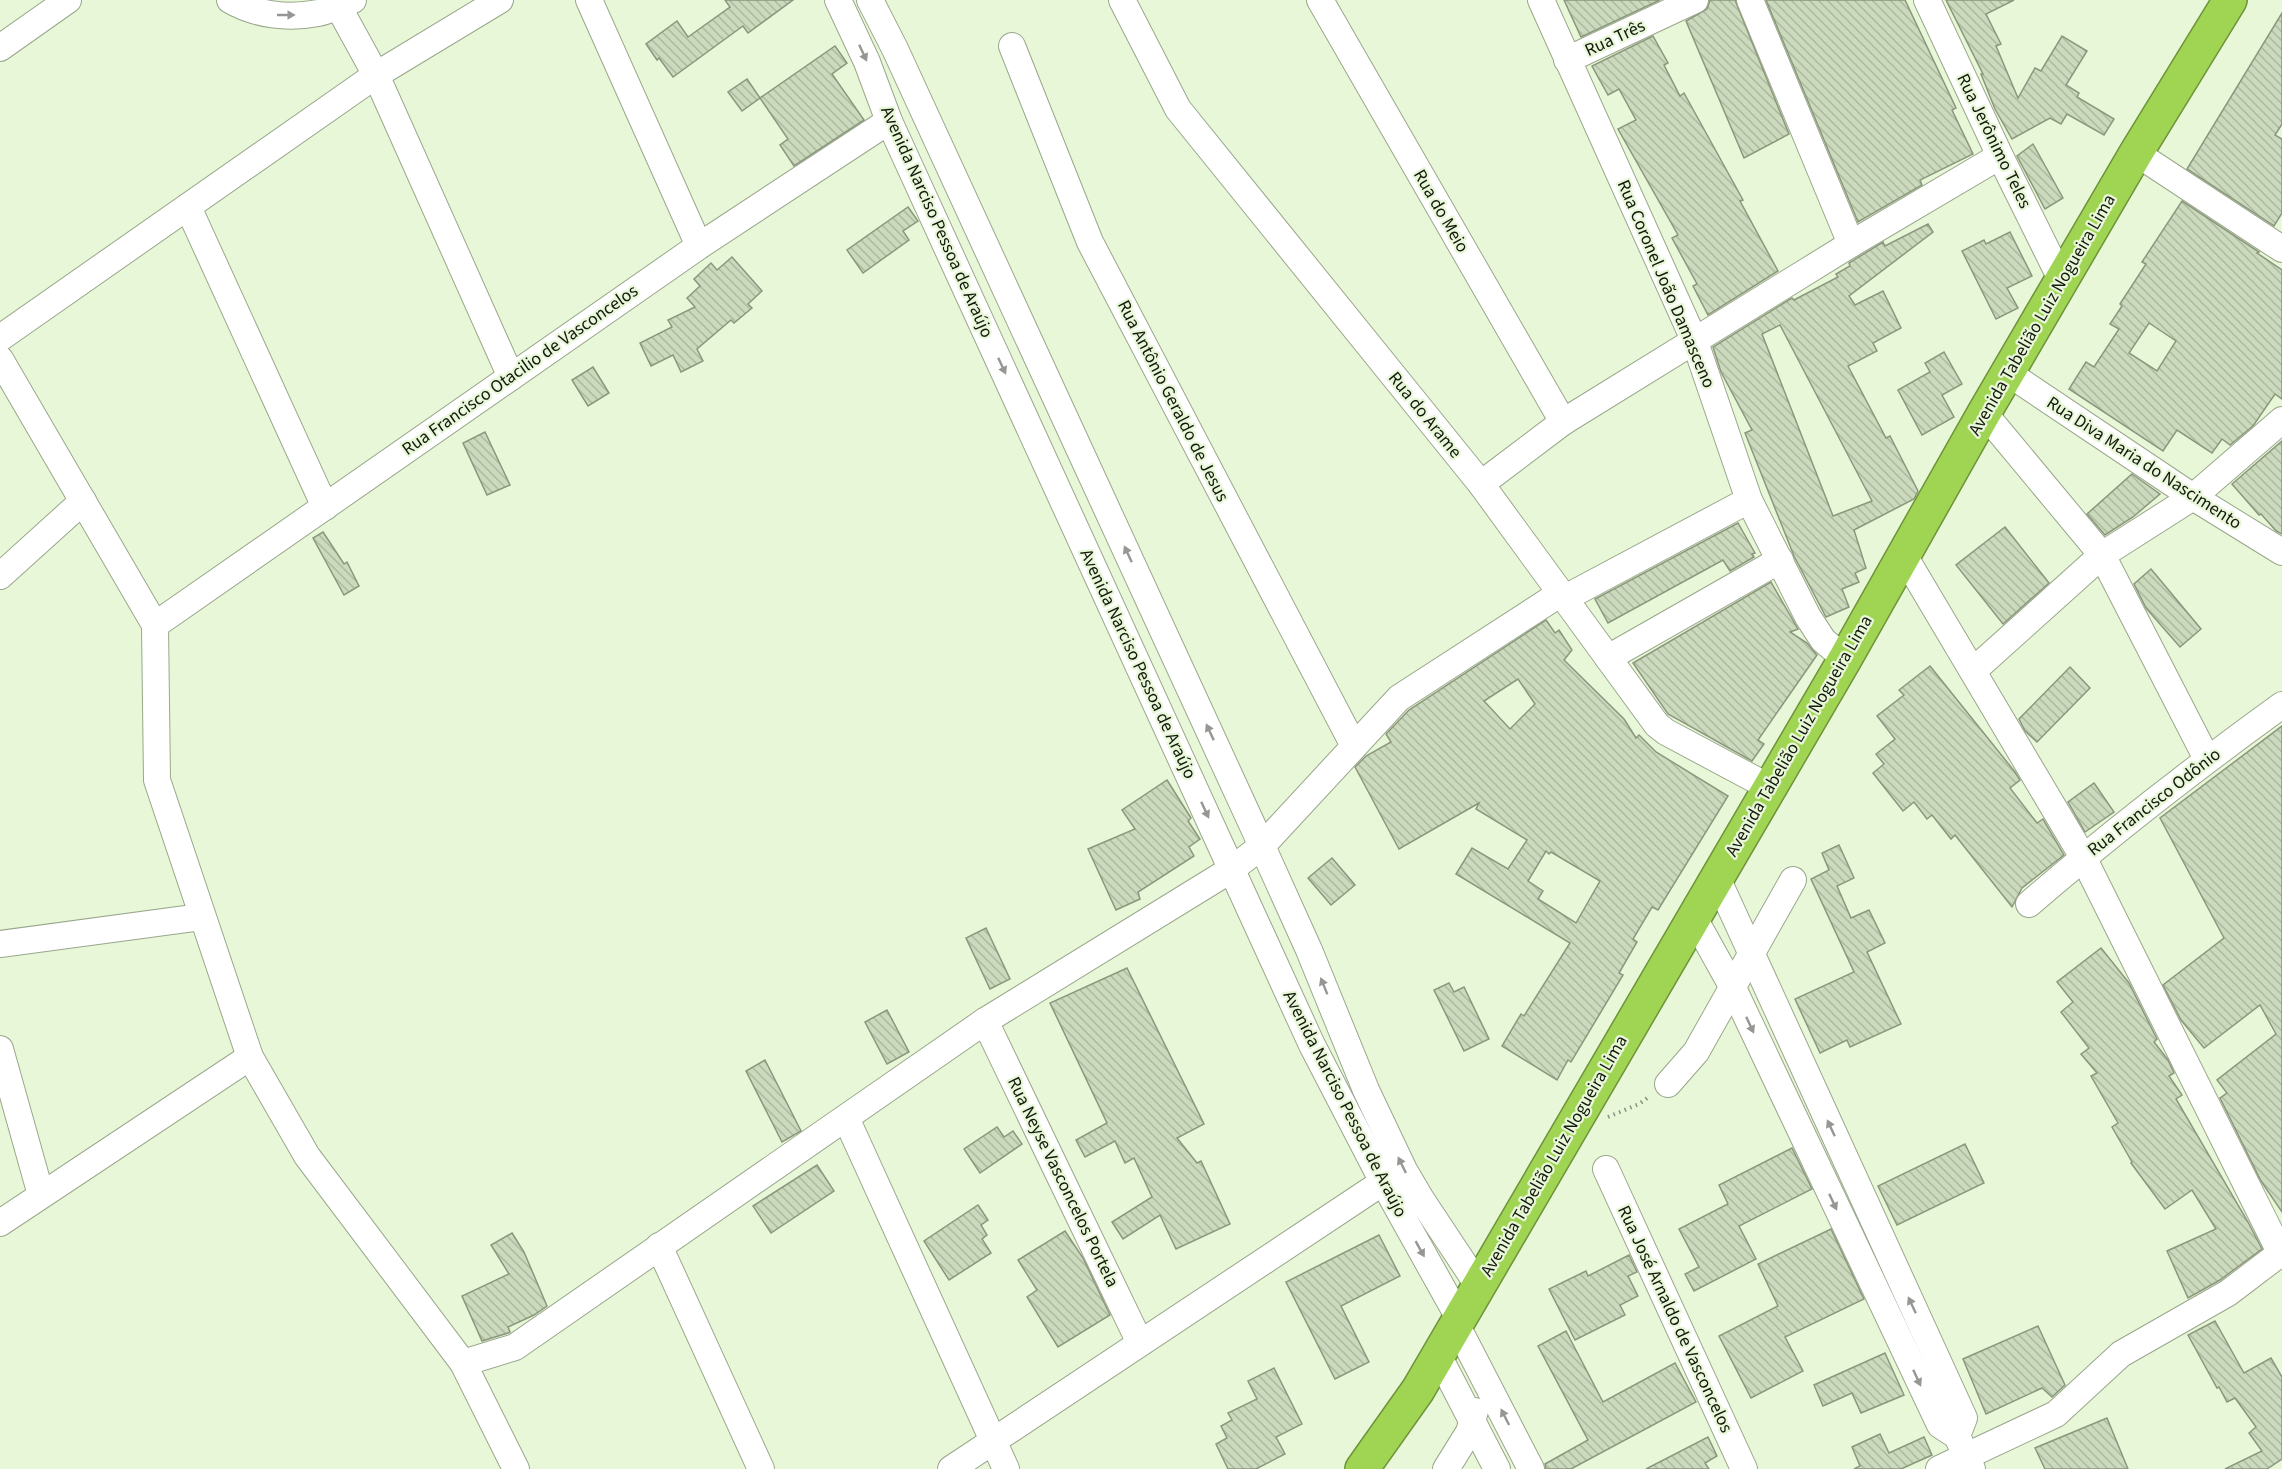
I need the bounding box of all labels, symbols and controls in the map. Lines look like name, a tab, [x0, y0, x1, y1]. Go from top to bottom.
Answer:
one-way arrow	[277, 10, 296, 20]
street label: Rua Três	[1581, 13, 1649, 63]
one-way arrow	[858, 45, 867, 62]
street label: Rua Jerônimo Teles	[1951, 69, 2037, 213]
street label: Avenida Narciso Pessoa de Araújo	[874, 102, 1000, 342]
street label: Rua do Meio	[1407, 165, 1475, 257]
street label: Rua Coronel João Damasceno	[1611, 176, 1721, 392]
street label: Avenida Tabelião Luiz Nogueira Lima	[1962, 190, 2122, 440]
street label: Rua Francisco Otacilio de Vasconcelos	[397, 279, 643, 461]
street label: Rua Antônio Geraldo de Jesus	[1111, 296, 1235, 506]
one-way arrow	[997, 357, 1006, 374]
street label: Rua do Arame	[1382, 366, 1468, 464]
street label: Rua Diva Maria do Nascimento	[2042, 390, 2246, 536]
street label: Avenida Narciso Pessoa de Araújo	[1074, 545, 1202, 783]
one-way arrow	[1124, 546, 1133, 563]
street label: Avenida Tabelião Luiz Nogueira Lima	[1719, 611, 1879, 861]
one-way arrow	[1205, 723, 1214, 740]
street label: Rua Francisco Odônio	[2082, 742, 2226, 862]
one-way arrow	[1201, 802, 1210, 819]
one-way arrow	[1319, 977, 1329, 995]
street label: Avenida Narciso Pessoa de Araújo	[1277, 986, 1413, 1222]
one-way arrow	[1745, 1017, 1754, 1034]
street label: Avenida Tabelião Luiz Nogueira Lima	[1474, 1031, 1634, 1281]
street label: Rua Neyse Vasconcelos Portela	[1001, 1073, 1125, 1291]
one-way arrow	[1827, 1119, 1836, 1136]
one-way arrow	[1397, 1156, 1406, 1173]
one-way arrow	[1829, 1193, 1838, 1210]
street label: Rua José Arnaldo de Vasconcelos	[1611, 1201, 1739, 1437]
one-way arrow	[1415, 1241, 1425, 1258]
one-way arrow	[1908, 1297, 1917, 1314]
one-way arrow	[1912, 1369, 1921, 1386]
one-way arrow	[1500, 1408, 1510, 1426]

